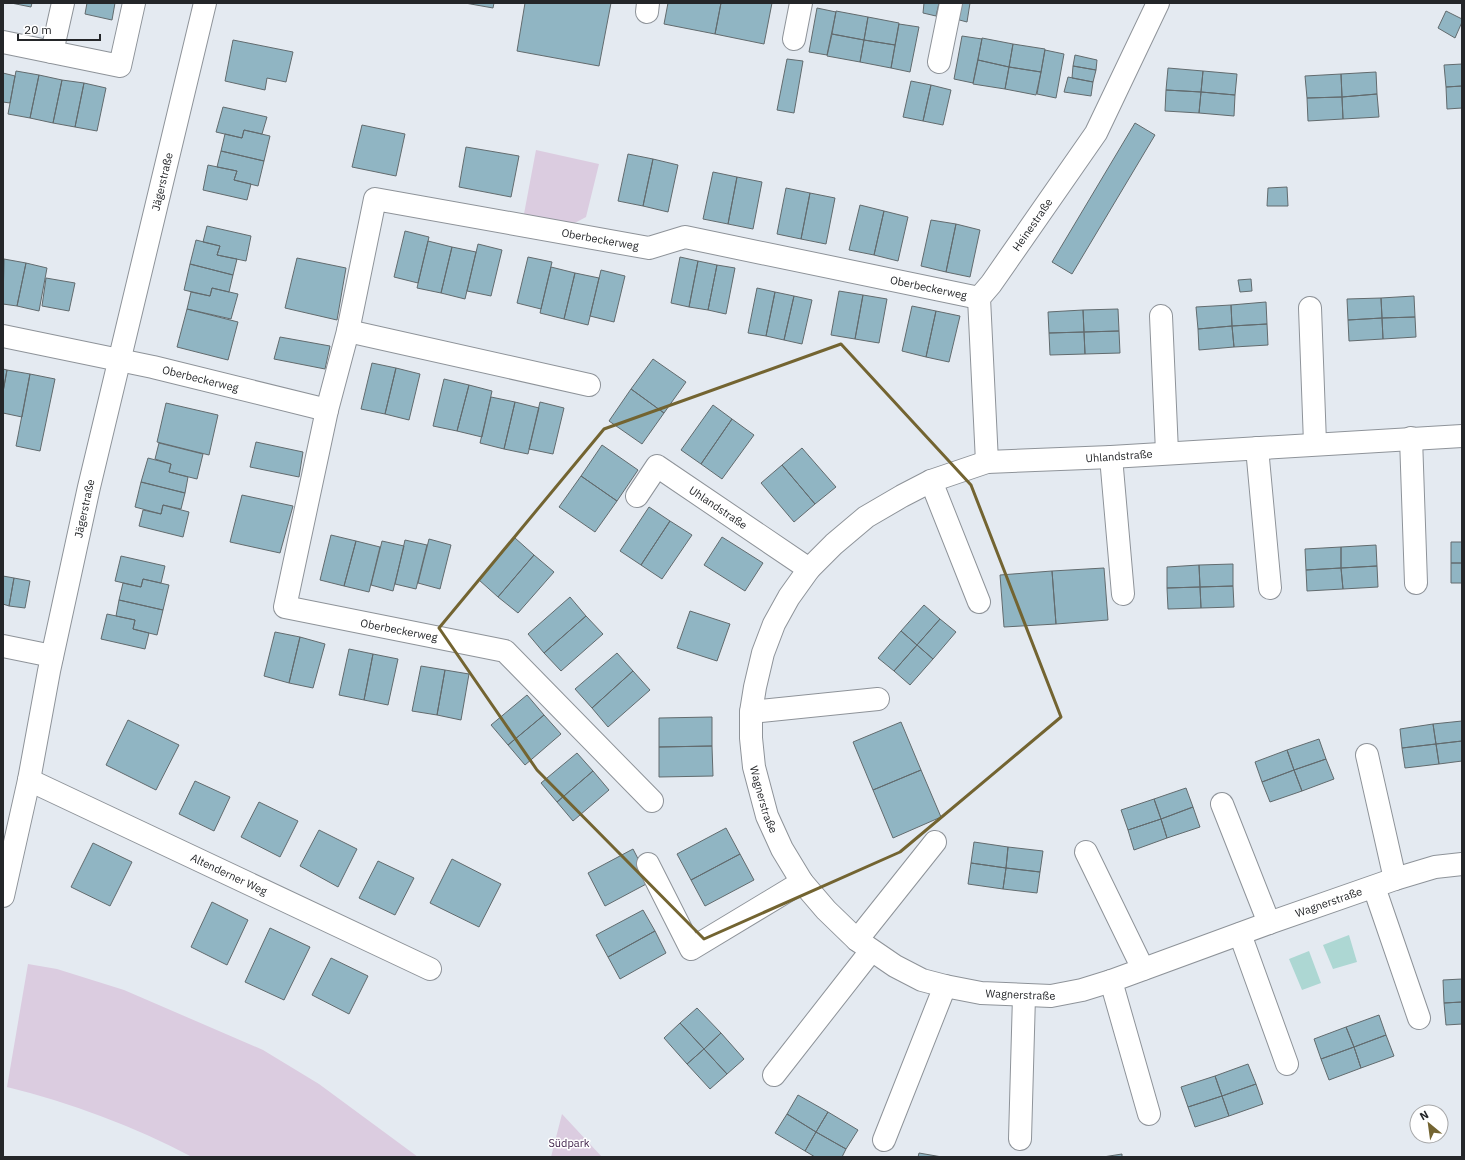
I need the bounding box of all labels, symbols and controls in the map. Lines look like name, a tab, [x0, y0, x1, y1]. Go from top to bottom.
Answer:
scale bar	[18, 16, 100, 42]
text: 20 m	[24, 22, 52, 37]
street label: Jägerstraße	[148, 151, 176, 212]
street label: Heinestraße	[1009, 196, 1055, 254]
street label: Oberbeckerweg	[560, 225, 640, 253]
street label: Oberbeckerweg	[889, 273, 968, 302]
street label: Oberbeckerweg	[161, 363, 240, 395]
street label: Uhlandstraße	[1085, 447, 1153, 465]
street label: Jägerstraße	[71, 478, 98, 539]
street label: Uhlandstraße	[686, 483, 750, 532]
street label: Oberbeckerweg	[359, 616, 439, 644]
street label: Wagnerstraße	[747, 764, 781, 835]
street label: Altenderner Weg	[188, 850, 270, 898]
street label: Wagnerstraße	[1293, 884, 1364, 920]
street label: Wagnerstraße	[985, 986, 1057, 1003]
north arrow	[1409, 1104, 1449, 1144]
text: N	[1417, 1107, 1431, 1123]
park label: Südpark	[548, 1136, 590, 1150]

